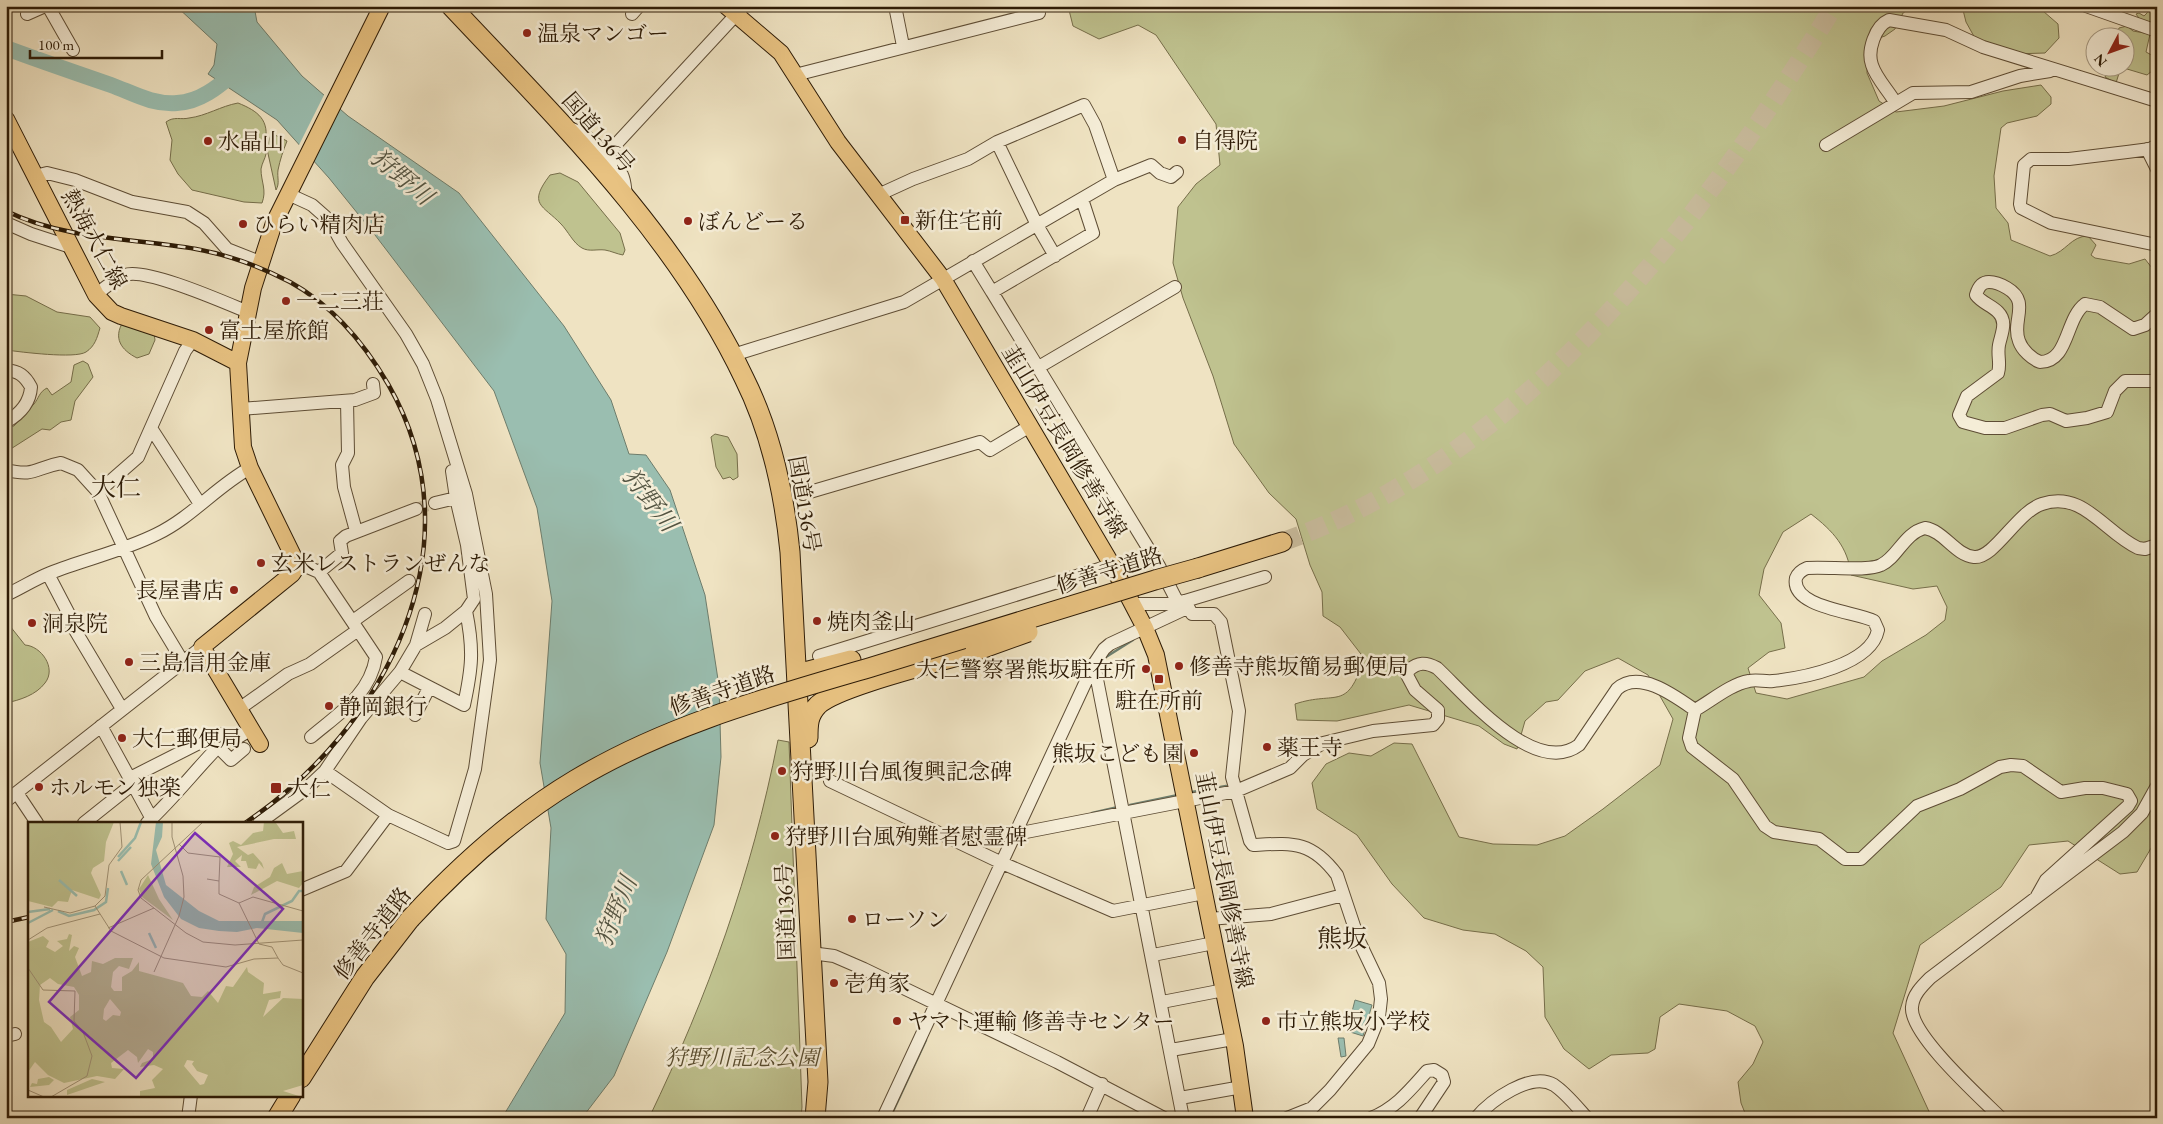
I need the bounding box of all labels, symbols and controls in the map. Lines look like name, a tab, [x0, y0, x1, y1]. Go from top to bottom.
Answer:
place label: 温泉マンゴー	[537, 19, 669, 48]
marker: 温泉マンゴー	[521, 27, 533, 39]
scale bar	[30, 28, 162, 60]
north arrow	[2086, 28, 2136, 78]
text: 100 m	[38, 35, 75, 54]
text: N	[2089, 50, 2111, 71]
street label: 国道136号	[556, 86, 642, 179]
place label: 自得院	[1192, 126, 1258, 155]
place label: 水晶山	[218, 127, 284, 156]
marker: 自得院	[1176, 134, 1188, 146]
marker: 水晶山	[202, 135, 214, 147]
water label: 狩野川	[365, 142, 442, 214]
street label: 熱海大仁線	[55, 184, 134, 294]
place label: 新住宅前	[915, 206, 1003, 235]
place label: ぼんどーる	[698, 207, 808, 236]
place label: ひらい精肉店	[253, 210, 385, 239]
marker: 新住宅前	[899, 214, 911, 226]
marker: ぼんどーる	[682, 215, 694, 227]
marker: ひらい精肉店	[237, 218, 249, 230]
place label: 一二三荘	[296, 287, 384, 316]
marker: 一二三荘	[280, 295, 292, 307]
place label: 富士屋旅館	[219, 316, 329, 345]
marker: 富士屋旅館	[203, 324, 215, 336]
street label: 韮山伊豆長岡修善寺線	[995, 339, 1134, 543]
street label: 国道136号	[782, 453, 827, 555]
water label: 狩野川	[616, 462, 687, 540]
district label: 大仁	[91, 471, 141, 503]
street label: 修善寺道路	[1052, 541, 1166, 600]
place label: 玄米レストランぜんな	[271, 549, 490, 578]
marker: 玄米レストランぜんな	[255, 557, 267, 569]
place label: 長屋書店	[136, 576, 224, 605]
marker: 長屋書店	[228, 584, 240, 596]
place label: 焼肉釜山	[827, 607, 915, 636]
place label: 洞泉院	[42, 609, 108, 638]
marker: 焼肉釜山	[811, 615, 823, 627]
marker: 洞泉院	[26, 617, 38, 629]
place label: 三島信用金庫	[139, 648, 271, 677]
place label: 修善寺熊坂簡易郵便局	[1189, 652, 1409, 681]
place label: 大仁警察署熊坂駐在所	[916, 655, 1136, 684]
marker: 三島信用金庫	[123, 656, 135, 668]
street label: 修善寺道路	[665, 659, 779, 722]
marker: 修善寺熊坂簡易郵便局	[1173, 660, 1185, 672]
marker: 大仁警察署熊坂駐在所	[1140, 663, 1152, 675]
marker: 駐在所前	[1153, 673, 1165, 685]
place label: 駐在所前	[1115, 686, 1203, 715]
place label: 静岡銀行	[339, 692, 427, 721]
marker: 静岡銀行	[323, 700, 335, 712]
place label: 大仁郵便局	[132, 724, 242, 753]
marker: 大仁郵便局	[116, 732, 128, 744]
place label: 薬王寺	[1277, 733, 1343, 762]
place label: 熊坂こども園	[1052, 739, 1184, 768]
marker: 薬王寺	[1261, 741, 1273, 753]
marker: 熊坂こども園	[1188, 747, 1200, 759]
place label: 狩野川台風復興記念碑	[792, 757, 1012, 786]
marker: 狩野川台風復興記念碑	[776, 765, 788, 777]
street label: 韮山伊豆長岡修善寺線	[1189, 769, 1260, 991]
place label: ホルモン独楽	[49, 773, 181, 802]
place label: 大仁	[287, 774, 331, 803]
marker: ホルモン独楽	[33, 781, 45, 793]
marker: 大仁	[269, 781, 283, 795]
inset map	[28, 822, 302, 1096]
place label: 狩野川台風殉難者慰霊碑	[785, 822, 1027, 851]
marker: 狩野川台風殉難者慰霊碑	[769, 830, 781, 842]
street label: 国道136号	[769, 863, 802, 961]
water label: 狩野川	[588, 869, 645, 950]
street label: 修善寺道路	[327, 881, 418, 986]
place label: ローソン	[862, 905, 949, 934]
marker: ローソン	[846, 913, 858, 925]
district label: 熊坂	[1317, 922, 1367, 954]
place label: 壱角家	[844, 969, 910, 998]
marker: 壱角家	[828, 977, 840, 989]
place label: ヤマト運輸 修善寺センター	[907, 1007, 1175, 1036]
place label: 市立熊坂小学校	[1276, 1007, 1430, 1036]
marker: ヤマト運輸 修善寺センター	[891, 1015, 903, 1027]
marker: 市立熊坂小学校	[1260, 1015, 1272, 1027]
park label: 狩野川記念公園	[665, 1043, 822, 1072]

